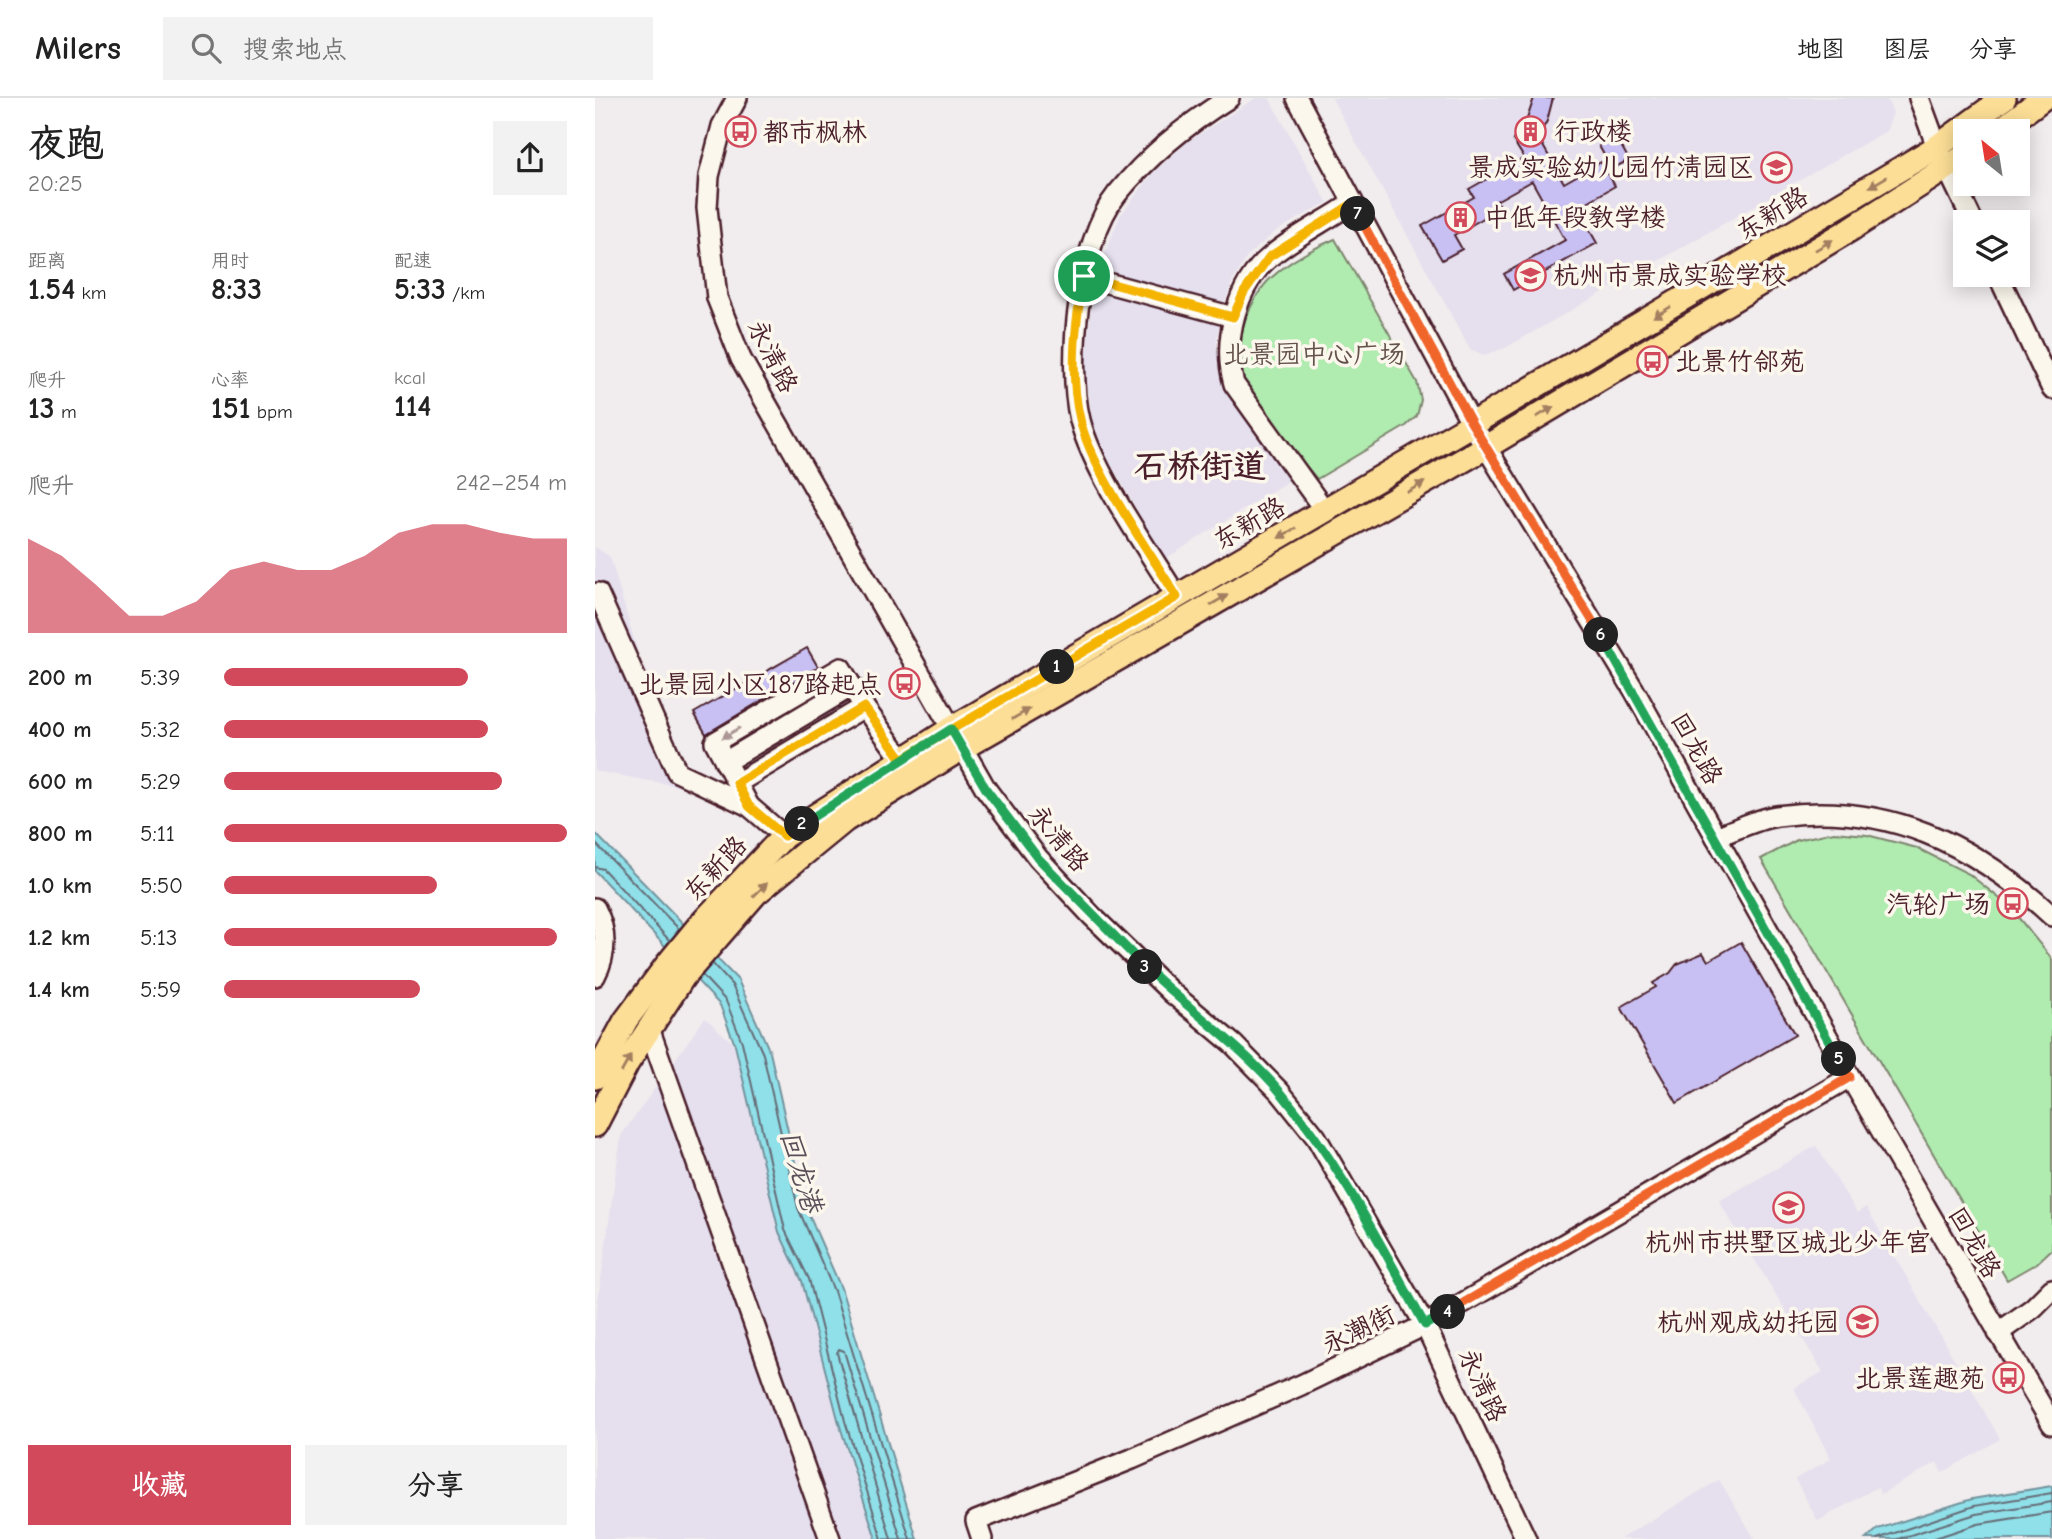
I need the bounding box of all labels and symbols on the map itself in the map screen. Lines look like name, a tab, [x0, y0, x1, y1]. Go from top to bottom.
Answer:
building icon: 行政楼	[1514, 114, 1548, 148]
bus stop icon: 都市枫林	[723, 115, 757, 149]
place label: 行政楼	[1554, 117, 1632, 147]
place label: 都市枫林	[763, 118, 867, 148]
north arrow	[1953, 119, 2030, 196]
school or university icon: 景成实验幼儿园竹清园区	[1760, 150, 1794, 184]
place label: 景成实验幼儿园竹清园区	[1468, 153, 1754, 183]
one-way arrow	[1869, 176, 1888, 188]
street label: 东新路	[1731, 181, 1814, 247]
pin: 7	[1341, 197, 1375, 232]
building icon: 中低年段教学楼	[1444, 200, 1478, 234]
place label: 中低年段教学楼	[1484, 203, 1666, 233]
one-way arrow	[1815, 239, 1834, 251]
pin	[1054, 246, 1114, 306]
school or university icon: 杭州市景成实验学校	[1513, 258, 1547, 292]
place label: 杭州市景成实验学校	[1553, 261, 1787, 291]
one-way arrow	[1653, 306, 1672, 318]
street label: 永清路	[741, 315, 803, 398]
park label: 北景园中心广场	[1223, 340, 1405, 370]
bus stop icon: 北景竹邻苑	[1635, 344, 1669, 378]
place label: 北景竹邻苑	[1675, 347, 1805, 377]
one-way arrow	[1535, 405, 1554, 418]
district label: 石桥街道	[1134, 447, 1266, 485]
one-way arrow	[1406, 481, 1426, 493]
street label: 东新路	[1208, 491, 1291, 556]
one-way arrow	[1277, 527, 1296, 539]
one-way arrow	[1209, 594, 1228, 607]
pin: 6	[1583, 618, 1619, 652]
pin: 1	[1039, 650, 1075, 684]
bus stop icon: 北景园小区187路起点	[888, 667, 922, 701]
place label: 北景园小区187路起点	[638, 670, 882, 700]
street label: 回龙路	[1664, 707, 1728, 790]
one-way arrow	[1012, 708, 1031, 720]
one-way arrow	[721, 726, 740, 739]
street label: 永清路	[1022, 799, 1095, 878]
pin: 2	[785, 806, 819, 842]
street label: 东新路	[678, 830, 753, 907]
one-way arrow	[751, 882, 768, 899]
bus stop icon: 汽轮广场	[1996, 887, 2030, 921]
place label: 汽轮广场	[1886, 890, 1990, 920]
pin: 3	[1127, 950, 1163, 984]
pin: 5	[1821, 1042, 1857, 1076]
one-way arrow	[620, 1055, 632, 1074]
water label: 回龙港	[773, 1126, 829, 1219]
school or university icon: 杭州市拱墅区城北少年宫	[1771, 1190, 1805, 1224]
street label: 回龙路	[1942, 1201, 2007, 1284]
place label: 杭州市拱墅区城北少年宫	[1645, 1228, 1931, 1258]
pin: 4	[1431, 1294, 1465, 1330]
street label: 永潮街	[1317, 1299, 1400, 1360]
school or university icon: 杭州观成幼托园	[1845, 1305, 1879, 1339]
place label: 杭州观成幼托园	[1657, 1308, 1839, 1338]
street label: 永清路	[1452, 1344, 1512, 1427]
bus stop icon: 北景莲趣苑	[1991, 1361, 2025, 1395]
place label: 北景莲趣苑	[1855, 1364, 1985, 1394]

